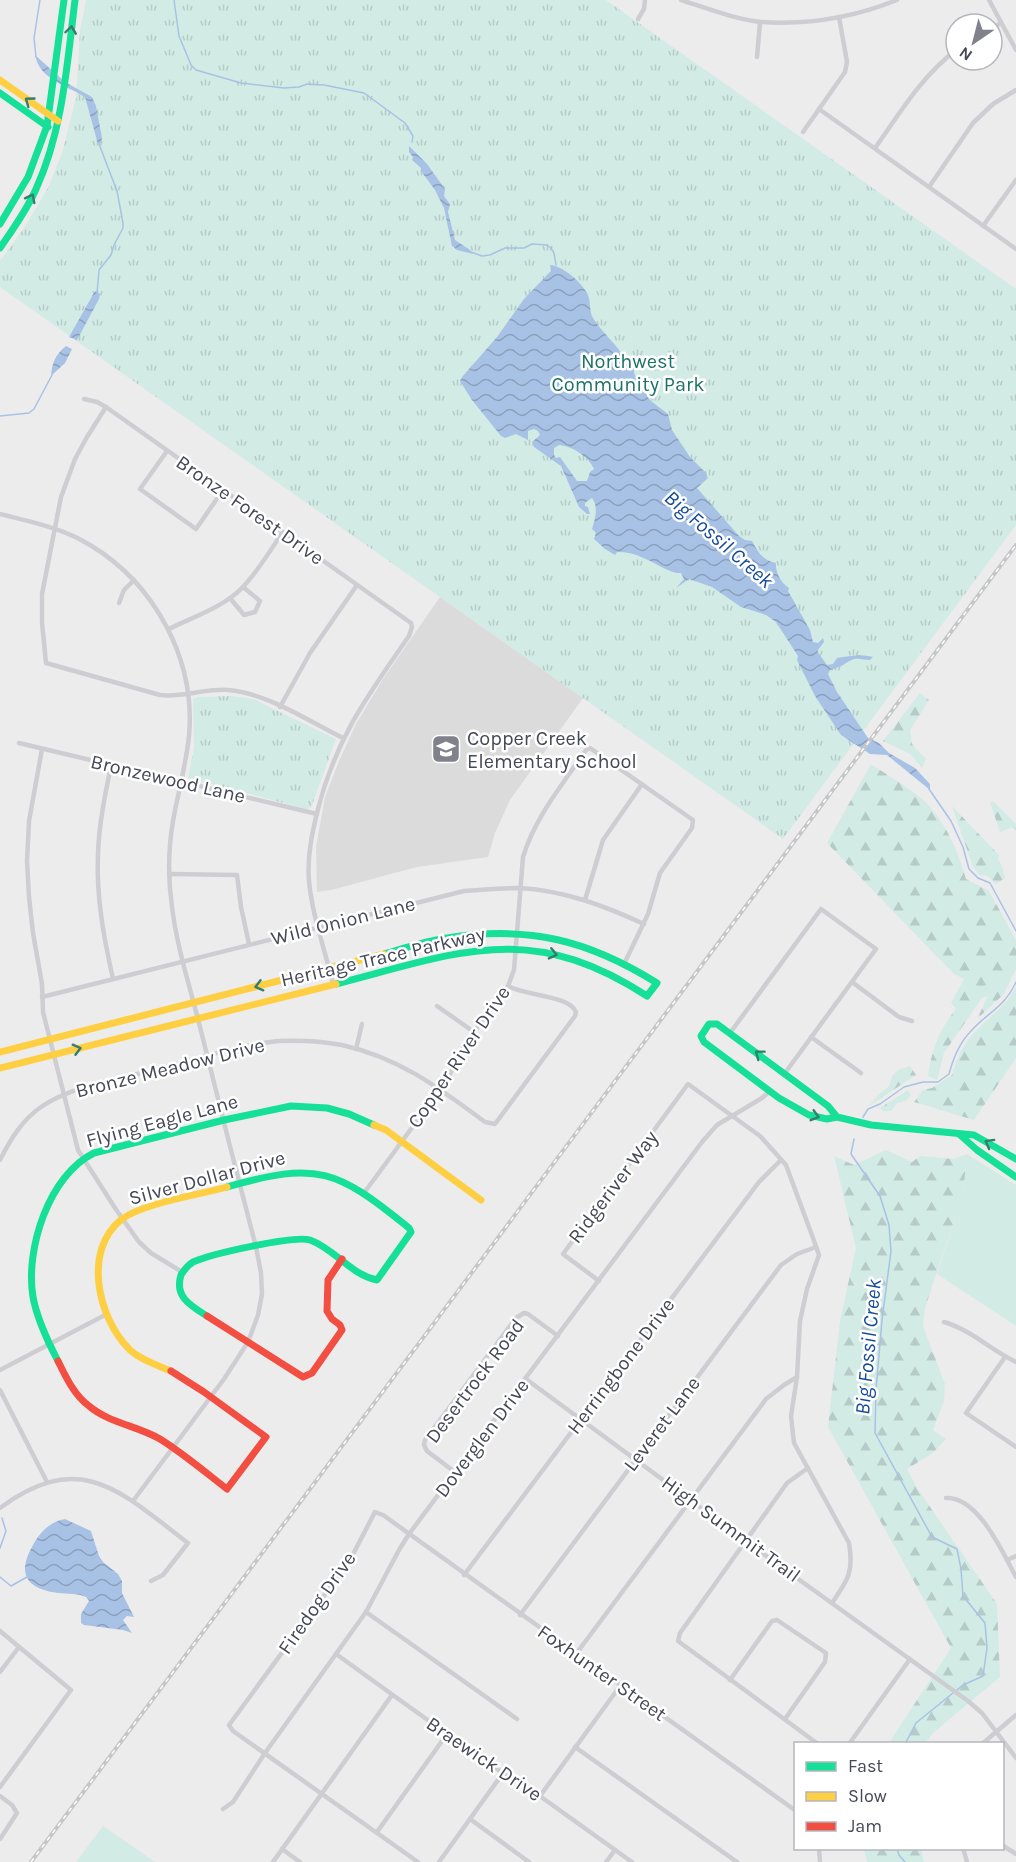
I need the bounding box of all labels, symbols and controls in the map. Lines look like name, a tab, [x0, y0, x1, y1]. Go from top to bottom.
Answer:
north arrow	[944, 12, 1004, 72]
one-way arrow	[64, 25, 76, 34]
text: N	[956, 43, 976, 65]
one-way arrow	[24, 97, 35, 108]
one-way arrow	[24, 194, 35, 205]
park label: Northwest Community Park	[552, 350, 704, 396]
street label: Bronze Forest Drive	[172, 450, 328, 570]
water label: Big Fossil Creek	[660, 485, 779, 593]
place label: Copper Creek Elementary School	[467, 727, 637, 773]
school or university icon: Copper Creek Elementary School	[430, 733, 462, 765]
street label: Bronzewood Lane	[88, 750, 248, 808]
street label: Wild Onion Lane	[269, 892, 417, 950]
street label: Heritage Trace Parkway	[278, 922, 488, 992]
one-way arrow	[548, 946, 558, 959]
one-way arrow	[254, 978, 264, 991]
street label: Copper River Drive	[403, 982, 515, 1132]
street label: Bronze Meadow Drive	[73, 1033, 267, 1103]
one-way arrow	[72, 1043, 82, 1056]
one-way arrow	[754, 1051, 765, 1062]
street label: Flying Eagle Lane	[84, 1090, 240, 1152]
one-way arrow	[809, 1109, 819, 1121]
street label: Ridgeriver Way	[563, 1126, 663, 1248]
one-way arrow	[985, 1139, 995, 1150]
street label: Silver Dollar Drive	[126, 1146, 288, 1210]
water label: Big Fossil Creek	[850, 1278, 886, 1416]
street label: Herringbone Drive	[562, 1294, 680, 1438]
street label: Desertrock Road	[421, 1314, 529, 1448]
street label: Leveret Lane	[619, 1372, 705, 1476]
street label: Doverglen Drive	[430, 1374, 534, 1502]
street label: High Summit Trail	[657, 1471, 805, 1587]
street label: Firedog Drive	[273, 1547, 361, 1659]
street label: Foxhunter Street	[533, 1620, 671, 1726]
street label: Braewick Drive	[422, 1712, 546, 1806]
legend	[794, 1742, 1004, 1850]
text: Fast	[848, 1755, 883, 1777]
text: Slow	[848, 1785, 887, 1807]
text: Jam	[848, 1815, 882, 1837]

